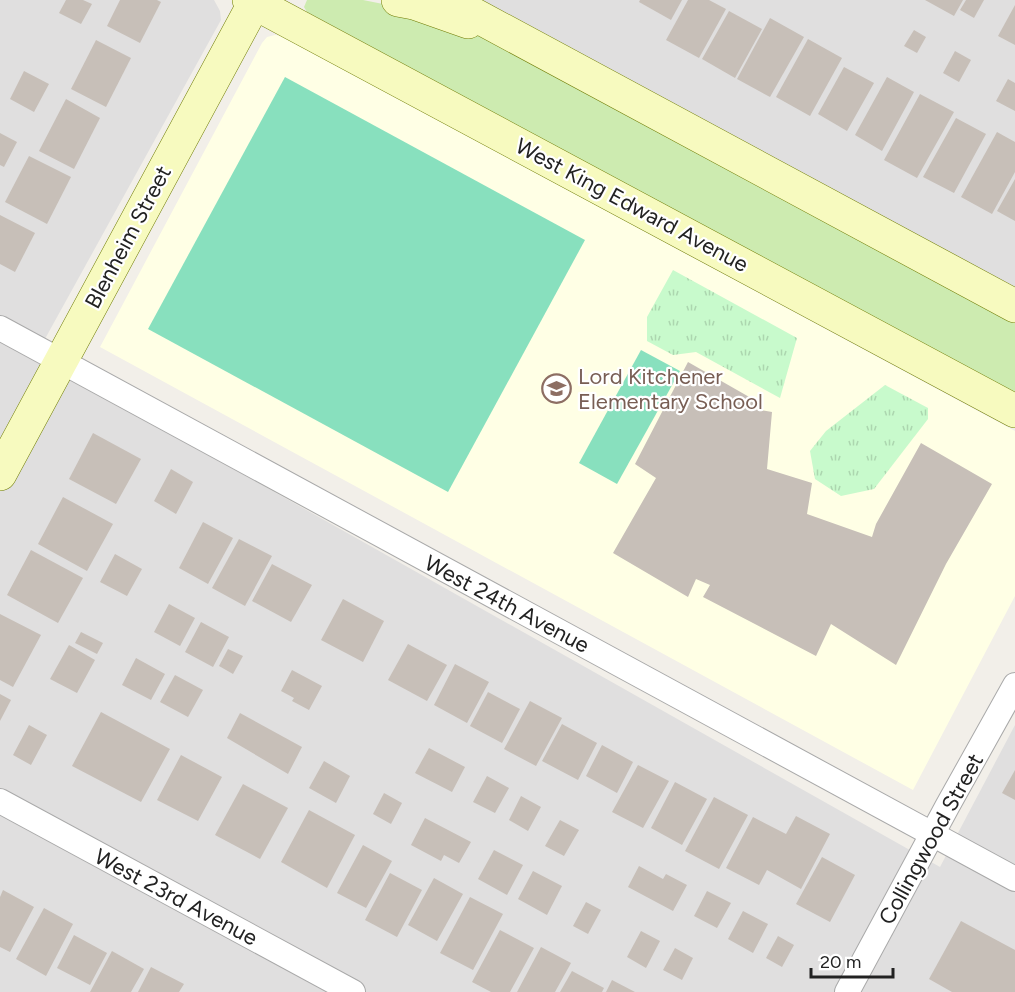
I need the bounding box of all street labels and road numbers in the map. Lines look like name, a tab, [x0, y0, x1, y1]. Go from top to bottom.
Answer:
street label: West King Edward Avenue	[511, 132, 753, 278]
street label: Blenheim Street	[79, 161, 177, 313]
street label: West 24th Avenue	[420, 549, 594, 659]
street label: Collingwood Street	[873, 749, 989, 929]
street label: West 23rd Avenue	[90, 843, 262, 951]

